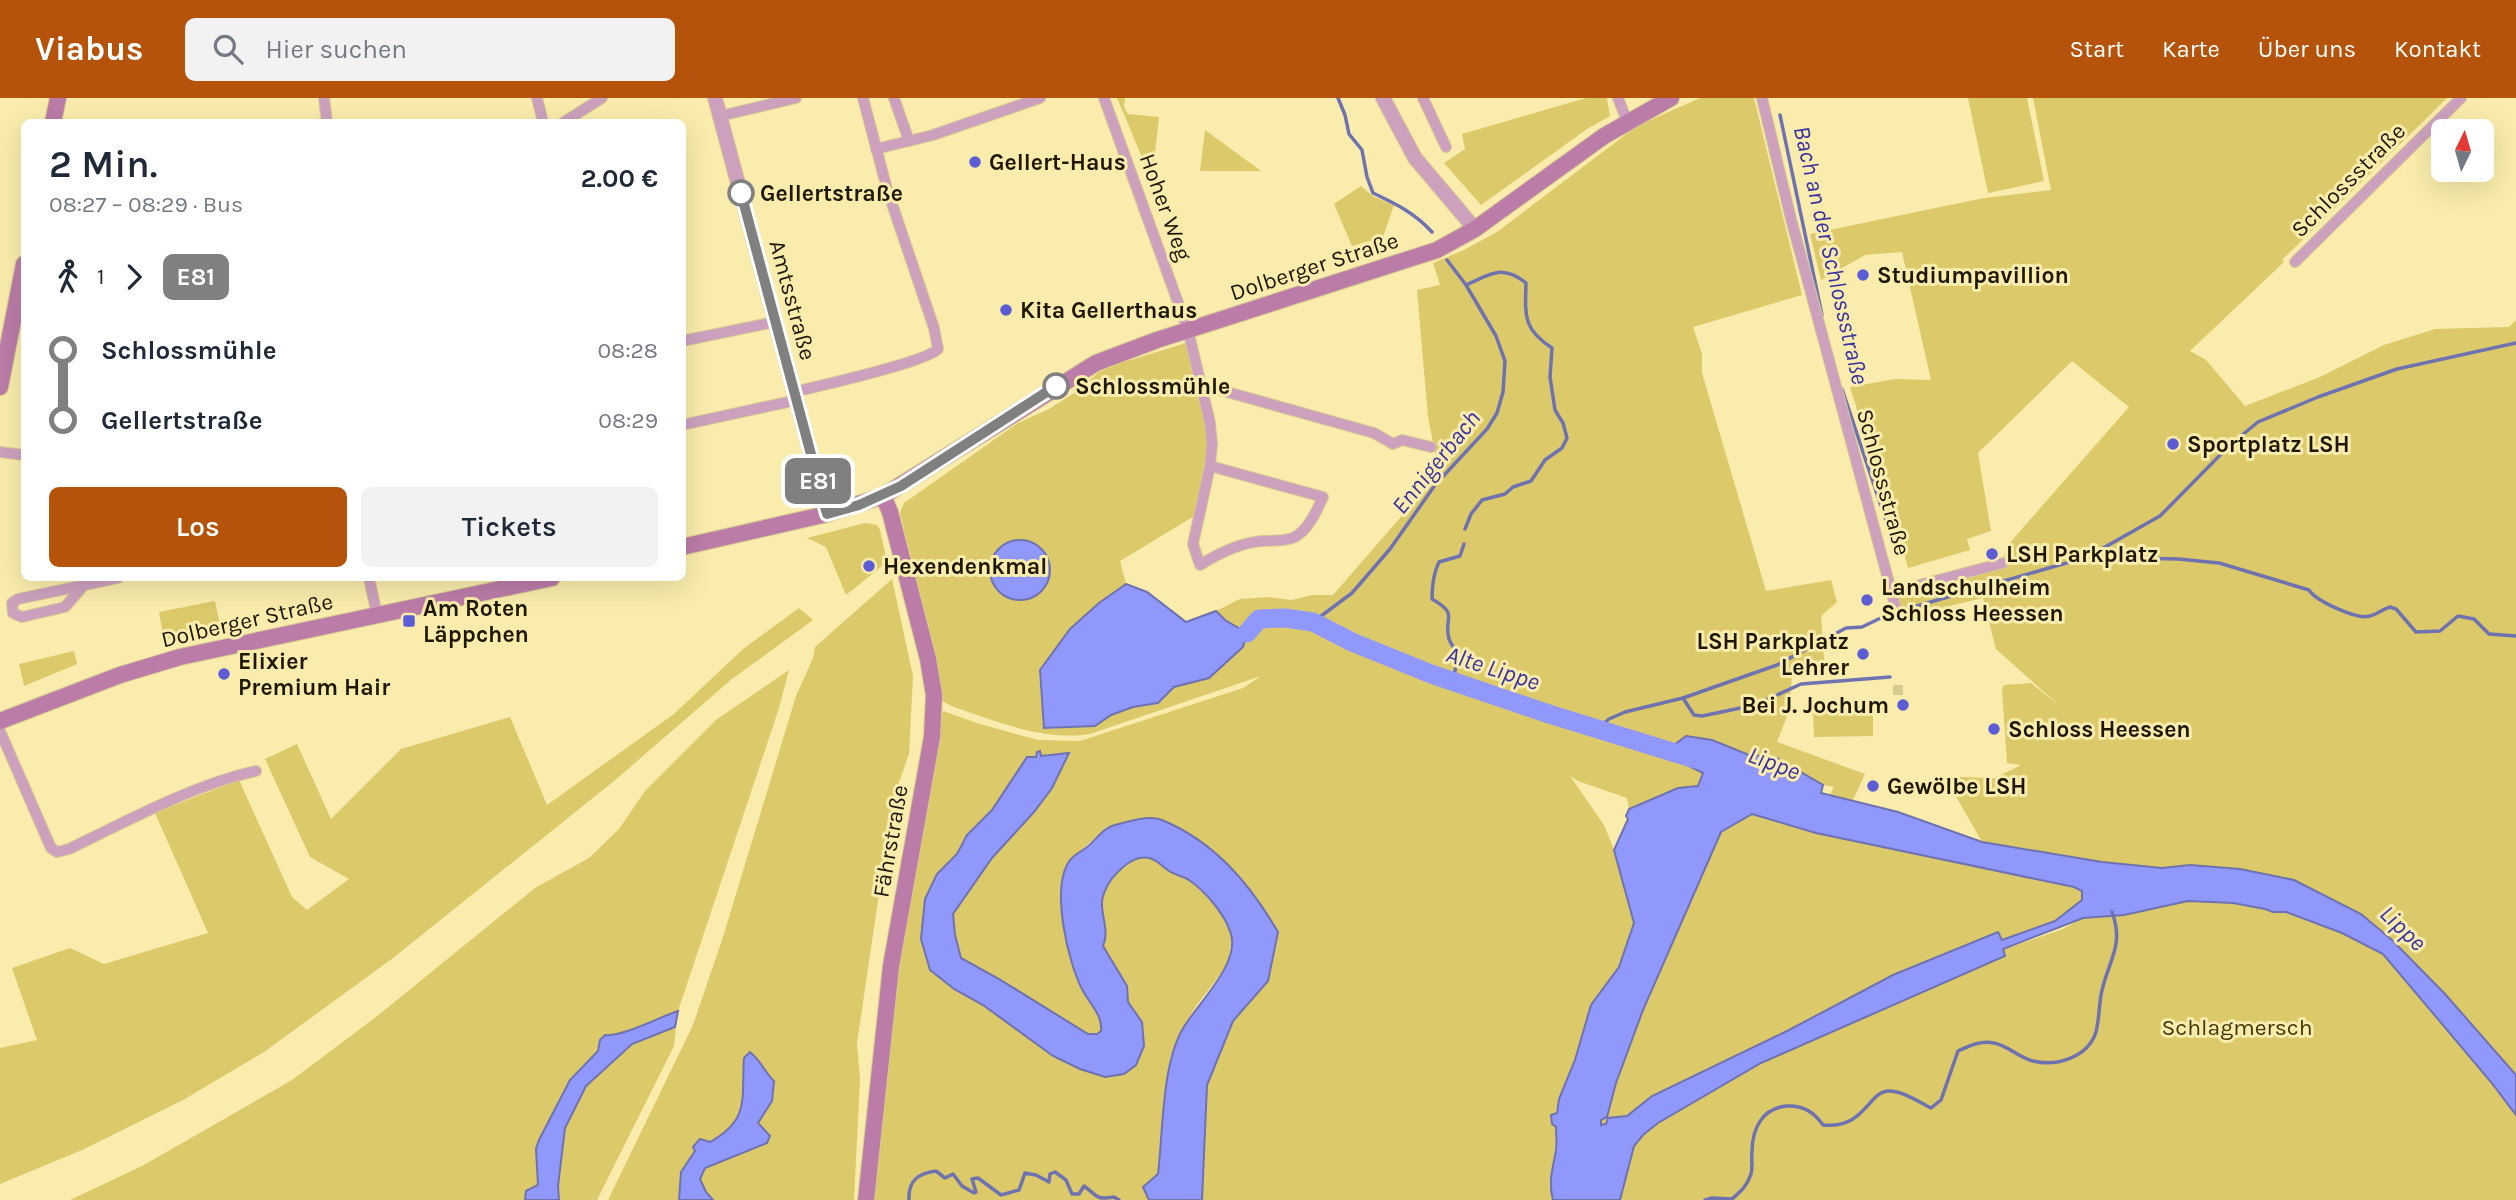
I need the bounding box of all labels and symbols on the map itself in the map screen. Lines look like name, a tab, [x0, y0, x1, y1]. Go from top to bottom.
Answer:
street label: Schlossstraße	[2286, 118, 2411, 243]
north arrow	[2431, 119, 2494, 182]
water label: Bach an der Schlossstraße	[1788, 123, 1874, 387]
place label: Gellert-Haus	[989, 149, 1126, 176]
street label: Hoher Weg	[1134, 150, 1197, 264]
marker: Gellert-Haus	[967, 154, 983, 170]
marker: Gellertstraße	[728, 180, 754, 206]
place label: Gellertstraße	[760, 180, 903, 207]
street label: Dolberger Straße	[1226, 227, 1402, 306]
street label: Amtsstraße	[764, 237, 821, 363]
place label: Studiumpavillion	[1877, 262, 2069, 289]
marker: Studiumpavillion	[1855, 267, 1871, 283]
place label: Kita Gellerthaus	[1020, 297, 1197, 324]
marker: Kita Gellerthaus	[998, 302, 1014, 318]
marker: Schlossmühle	[1043, 373, 1069, 399]
place label: Schlossmühle	[1075, 373, 1230, 400]
water label: Ennigerbach	[1386, 405, 1486, 519]
street label: Schlossstraße	[1851, 406, 1916, 558]
place label: Sportplatz LSH	[2187, 431, 2350, 458]
marker: Sportplatz LSH	[2165, 436, 2181, 452]
line badge: E81	[778, 458, 858, 504]
place label: LSH Parkplatz	[2006, 541, 2158, 568]
marker: LSH Parkplatz	[1984, 546, 2000, 562]
place label: Hexendenkmal	[883, 553, 1047, 580]
marker: Hexendenkmal	[861, 558, 877, 574]
place label: Landschulheim Schloss Heessen	[1881, 574, 2064, 627]
street label: Dolberger Straße	[159, 588, 336, 653]
marker: Landschulheim Schloss Heessen	[1859, 592, 1875, 608]
place label: Am Roten Läppchen	[423, 595, 529, 648]
marker: Am Roten Läppchen	[401, 613, 417, 629]
place label: LSH Parkplatz Lehrer	[1697, 628, 1849, 681]
water label: Alte Lippe	[1443, 640, 1543, 696]
marker: LSH Parkplatz Lehrer	[1855, 646, 1871, 662]
place label: Elixier Premium Hair	[238, 648, 390, 701]
marker: Elixier Premium Hair	[216, 666, 232, 682]
place label: Bei J. Jochum	[1742, 692, 1889, 719]
marker: Bei J. Jochum	[1895, 697, 1911, 713]
place label: Schloss Heessen	[2008, 716, 2191, 743]
marker: Schloss Heessen	[1986, 721, 2002, 737]
water label: Lippe	[1744, 740, 1804, 786]
place label: Gewölbe LSH	[1887, 773, 2027, 800]
marker: Gewölbe LSH	[1865, 778, 1881, 794]
street label: Fährstraße	[867, 783, 914, 900]
water label: Lippe	[2374, 899, 2432, 957]
park label: Schlagmersch	[2161, 1014, 2313, 1041]

